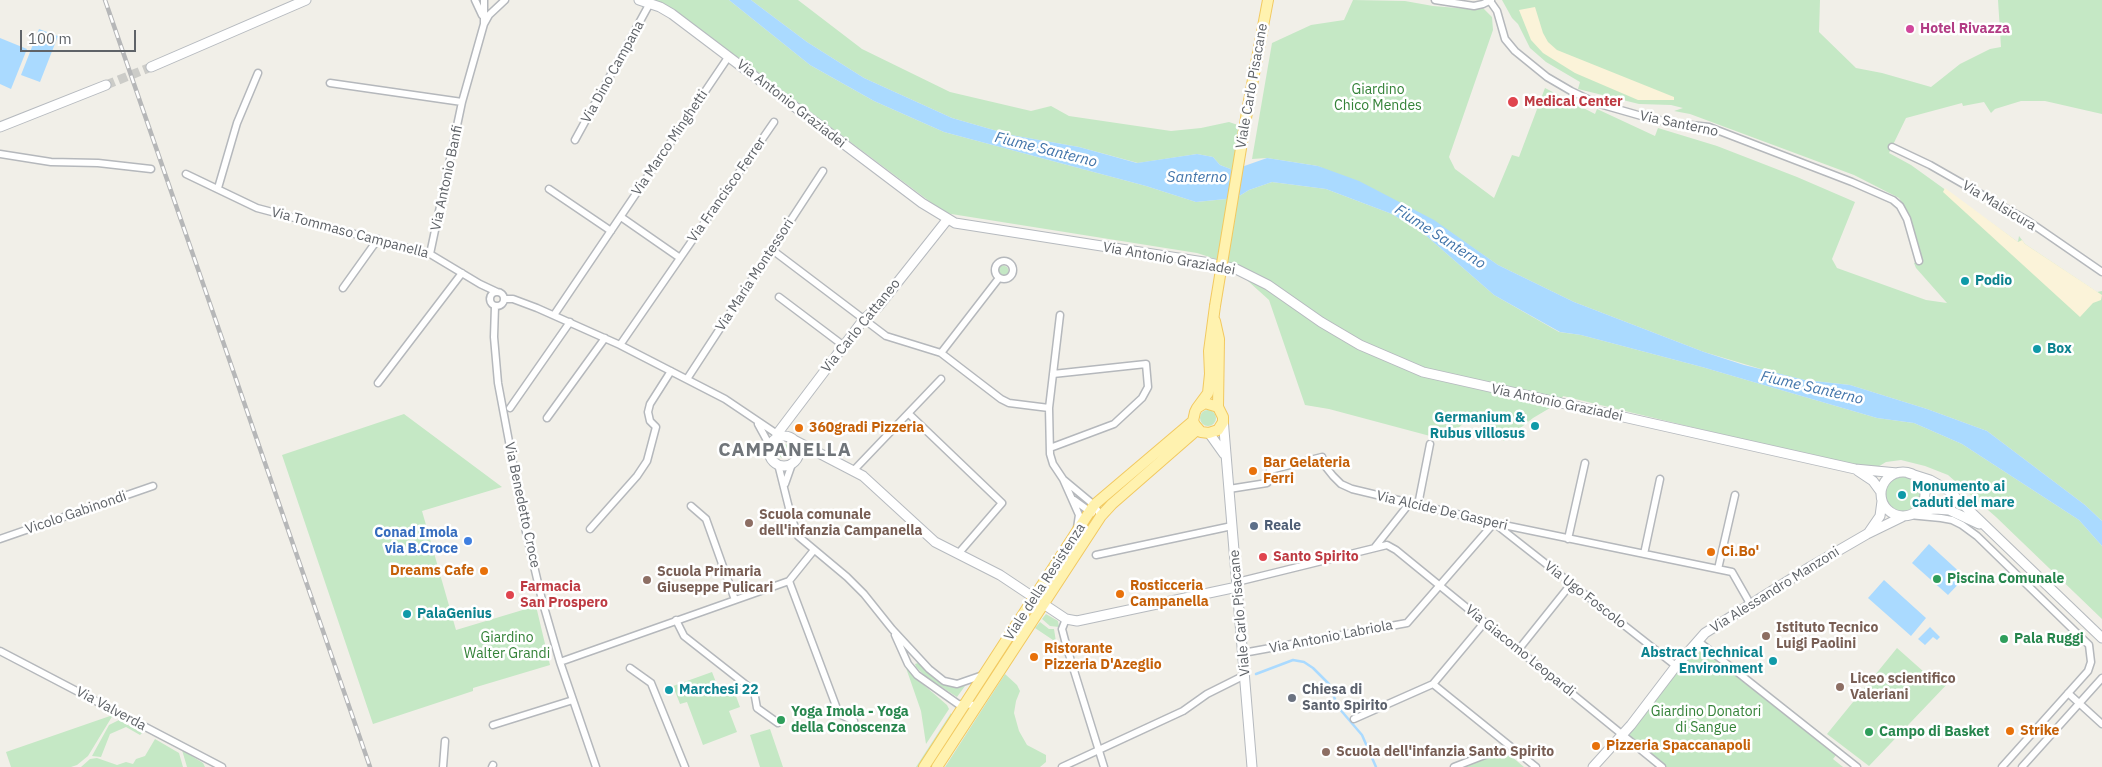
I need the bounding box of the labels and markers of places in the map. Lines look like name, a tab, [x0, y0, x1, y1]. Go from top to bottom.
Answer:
place label: Hotel Rivazza	[1920, 21, 2010, 37]
marker: Hotel Rivazza	[1904, 23, 1916, 35]
place label: Medical Center	[1524, 94, 1623, 110]
marker: Medical Center	[1506, 95, 1520, 109]
place label: Podio	[1975, 273, 2012, 289]
marker: Podio	[1959, 275, 1971, 287]
place label: Box	[2047, 341, 2072, 357]
marker: Box	[2031, 343, 2043, 355]
place label: Germanium & Rubus villosus	[1430, 410, 1525, 442]
place label: 360gradi Pizzeria	[809, 420, 924, 436]
marker: Germanium & Rubus villosus	[1529, 420, 1541, 432]
marker: 360gradi Pizzeria	[793, 422, 805, 434]
place label: Bar Gelateria Ferri	[1263, 455, 1350, 488]
marker: Bar Gelateria Ferri	[1247, 465, 1259, 477]
place label: Monumento ai caduti del mare	[1912, 479, 2015, 512]
marker: Monumento ai caduti del mare	[1896, 489, 1908, 501]
place label: Scuola comunale dell'infanzia Campanella	[759, 507, 922, 540]
marker: Scuola comunale dell'infanzia Campanella	[743, 517, 755, 529]
place label: Reale	[1264, 518, 1301, 534]
marker: Reale	[1248, 520, 1260, 532]
place label: Conad Imola via B.Croce	[374, 525, 458, 558]
marker: Conad Imola via B.Croce	[462, 535, 474, 547]
place label: Ci.Bo'	[1721, 544, 1759, 560]
marker: Ci.Bo'	[1705, 546, 1717, 558]
place label: Santo Spirito	[1273, 549, 1359, 565]
marker: Santo Spirito	[1257, 551, 1269, 563]
place label: Dreams Cafe	[390, 563, 474, 579]
place label: Scuola Primaria Giuseppe Pulicari	[657, 564, 773, 596]
marker: Dreams Cafe	[478, 565, 490, 577]
place label: Piscina Comunale	[1947, 571, 2064, 587]
marker: Piscina Comunale	[1931, 573, 1943, 585]
marker: Scuola Primaria Giuseppe Pulicari	[641, 574, 653, 586]
place label: Rosticceria Campanella	[1130, 578, 1209, 610]
place label: Farmacia San Prospero	[520, 579, 608, 612]
marker: Rosticceria Campanella	[1114, 588, 1126, 600]
marker: Farmacia San Prospero	[504, 589, 516, 601]
place label: PalaGenius	[417, 606, 492, 622]
marker: PalaGenius	[401, 608, 413, 620]
place label: Istituto Tecnico Luigi Paolini	[1776, 620, 1878, 652]
marker: Istituto Tecnico Luigi Paolini	[1760, 630, 1772, 642]
place label: Pala Ruggi	[2014, 631, 2084, 647]
marker: Pala Ruggi	[1998, 633, 2010, 645]
place label: Ristorante Pizzeria D'Azeglio	[1044, 641, 1162, 674]
place label: Abstract Technical Environment	[1641, 645, 1763, 678]
marker: Ristorante Pizzeria D'Azeglio	[1028, 651, 1040, 663]
marker: Abstract Technical Environment	[1767, 655, 1779, 667]
place label: Liceo scientifico Valeriani	[1850, 671, 1956, 704]
marker: Liceo scientifico Valeriani	[1834, 681, 1846, 693]
place label: Marchesi 22	[679, 682, 759, 698]
place label: Chiesa di Santo Spirito	[1302, 682, 1388, 714]
marker: Marchesi 22	[663, 684, 675, 696]
marker: Chiesa di Santo Spirito	[1286, 692, 1298, 704]
place label: Yoga Imola - Yoga della Conoscenza	[791, 704, 909, 736]
marker: Yoga Imola - Yoga della Conoscenza	[775, 714, 787, 726]
place label: Strike	[2020, 723, 2059, 739]
place label: Campo di Basket	[1879, 724, 1989, 740]
marker: Strike	[2004, 725, 2016, 737]
marker: Campo di Basket	[1863, 726, 1875, 738]
place label: Pizzeria Spaccanapoli	[1606, 738, 1751, 754]
marker: Pizzeria Spaccanapoli	[1590, 740, 1602, 752]
place label: Scuola dell'infanzia Santo Spirito	[1336, 744, 1554, 760]
marker: Scuola dell'infanzia Santo Spirito	[1320, 746, 1332, 758]

